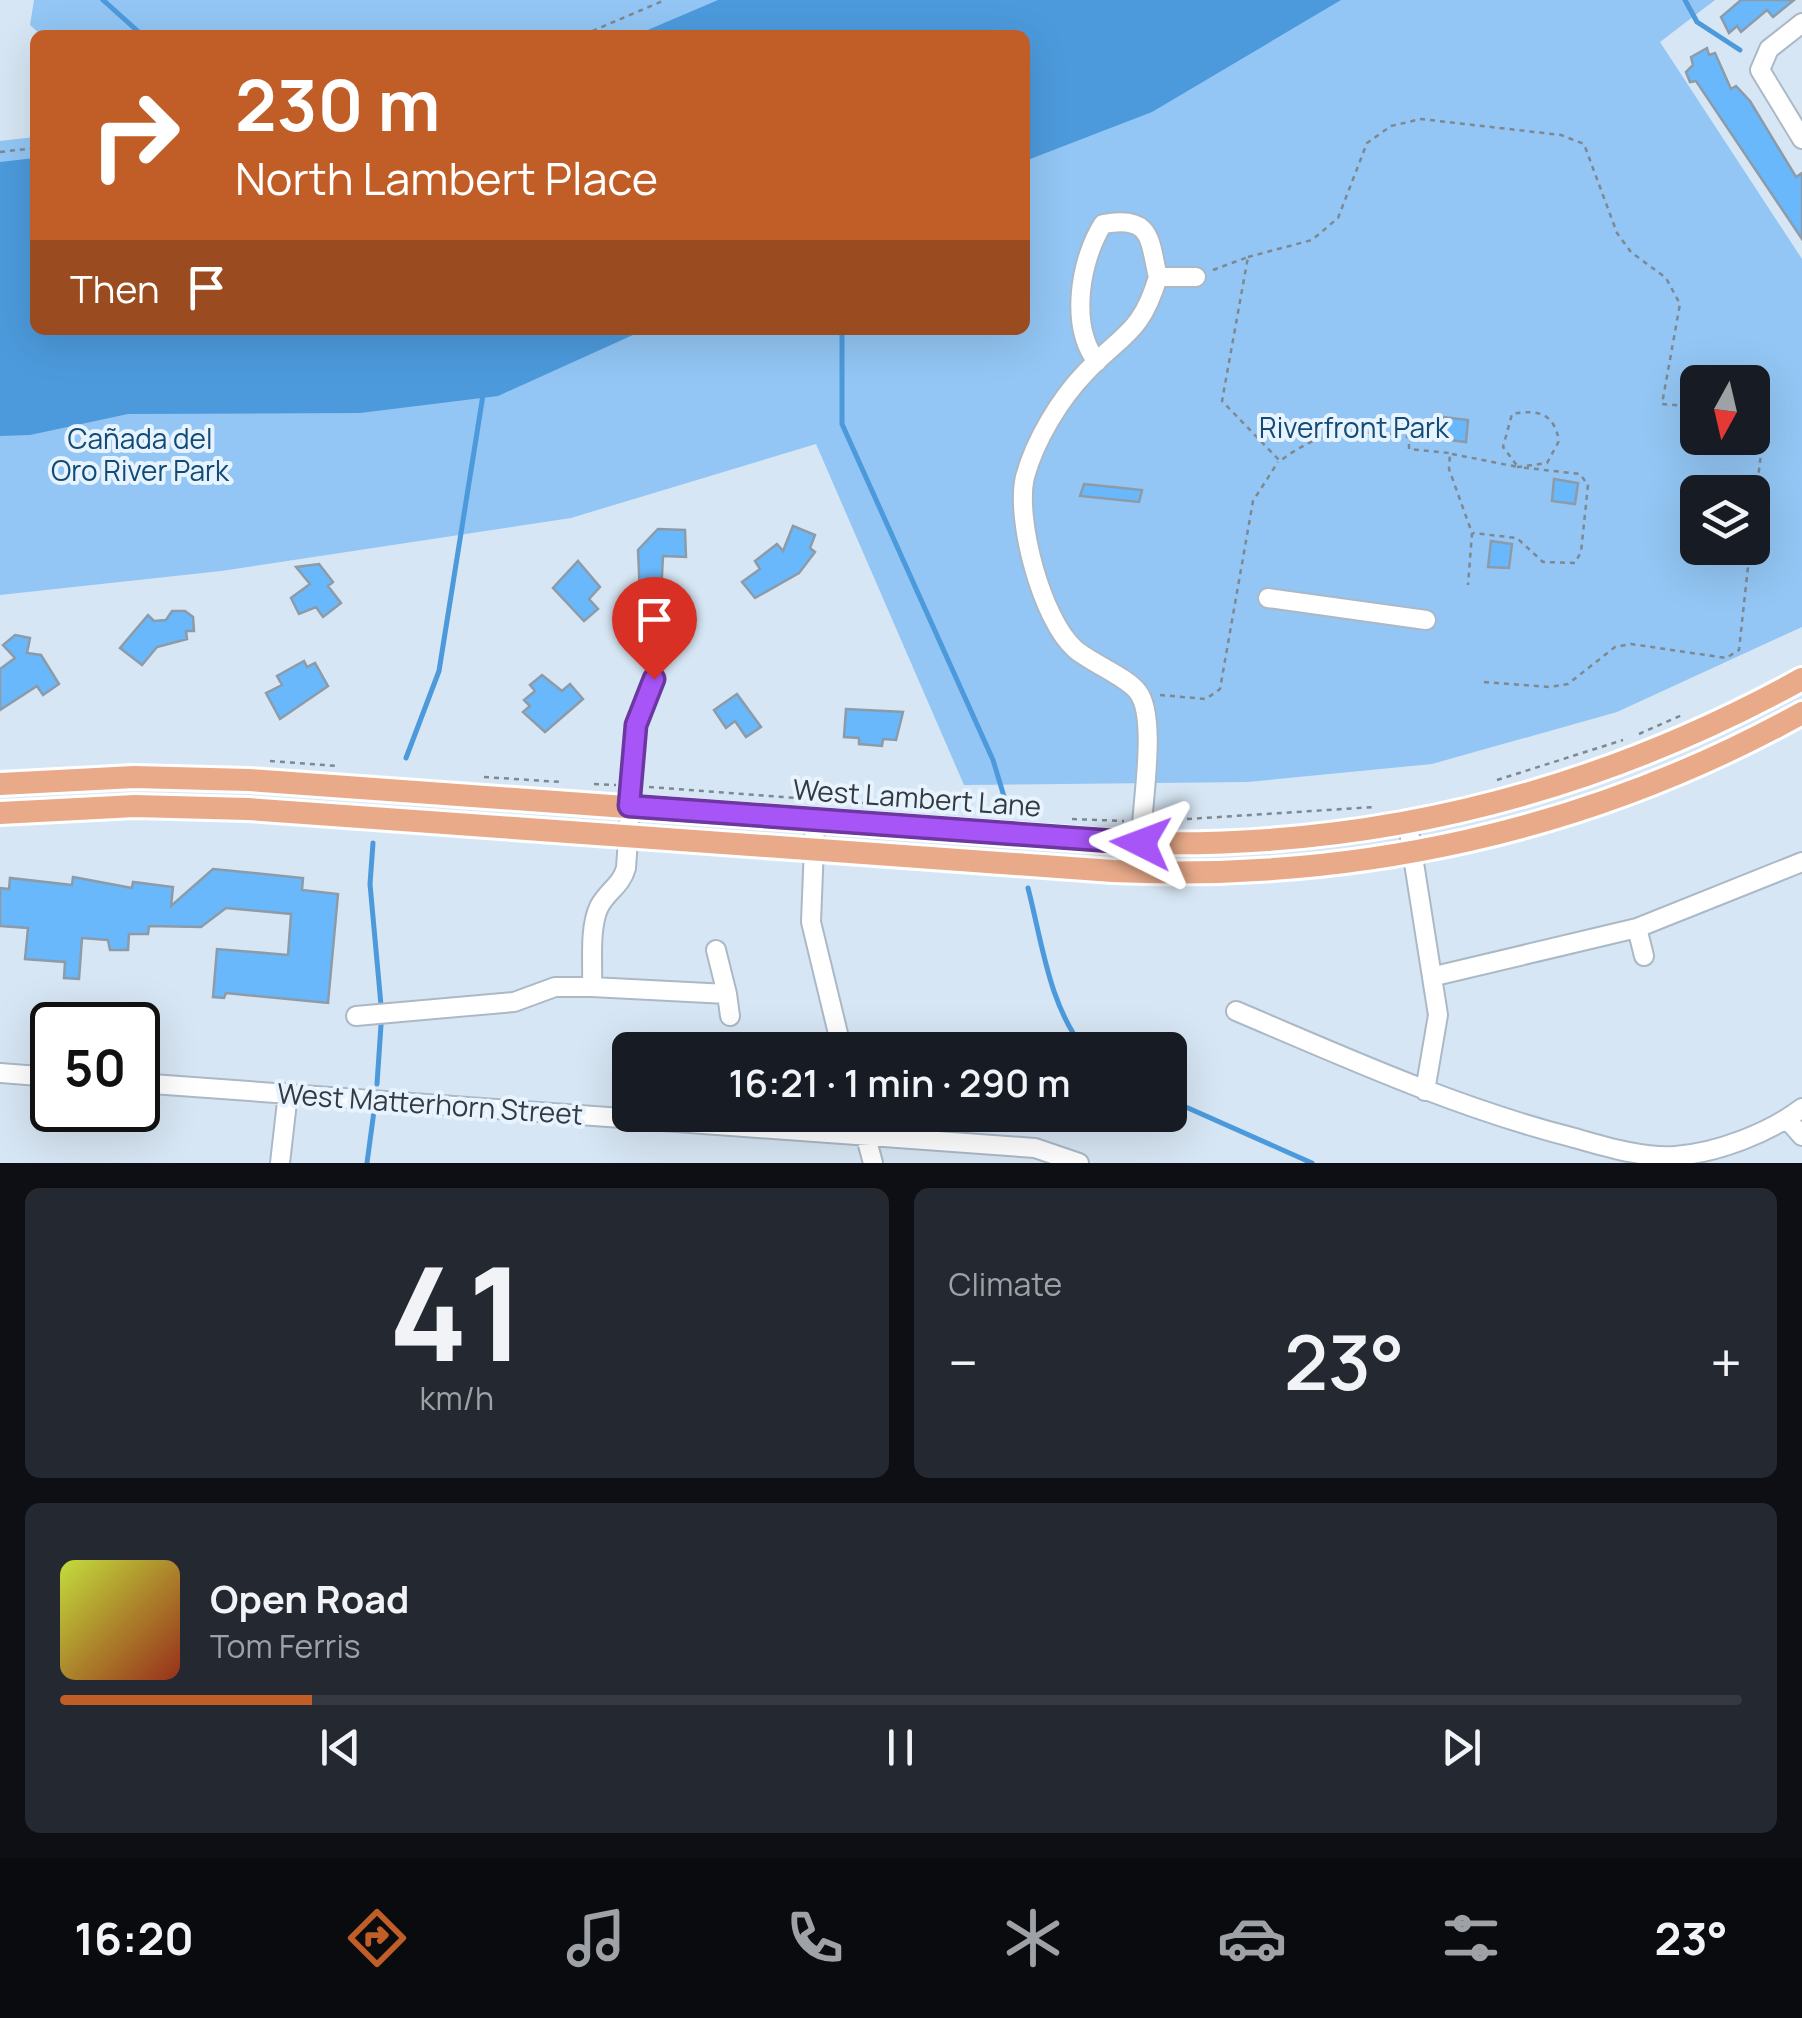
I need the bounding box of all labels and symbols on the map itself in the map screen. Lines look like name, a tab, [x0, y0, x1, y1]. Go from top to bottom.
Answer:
north arrow	[1680, 365, 1770, 455]
park label: Riverfront Park	[1259, 408, 1450, 446]
park label: Cañada del Oro River Park	[51, 419, 230, 489]
pin	[612, 577, 697, 680]
street label: West Lambert Lane	[792, 769, 1042, 825]
position arrow	[1089, 791, 1193, 895]
speed limit sign: 50	[30, 1002, 160, 1132]
street label: West Matterhorn Street	[276, 1073, 584, 1133]

